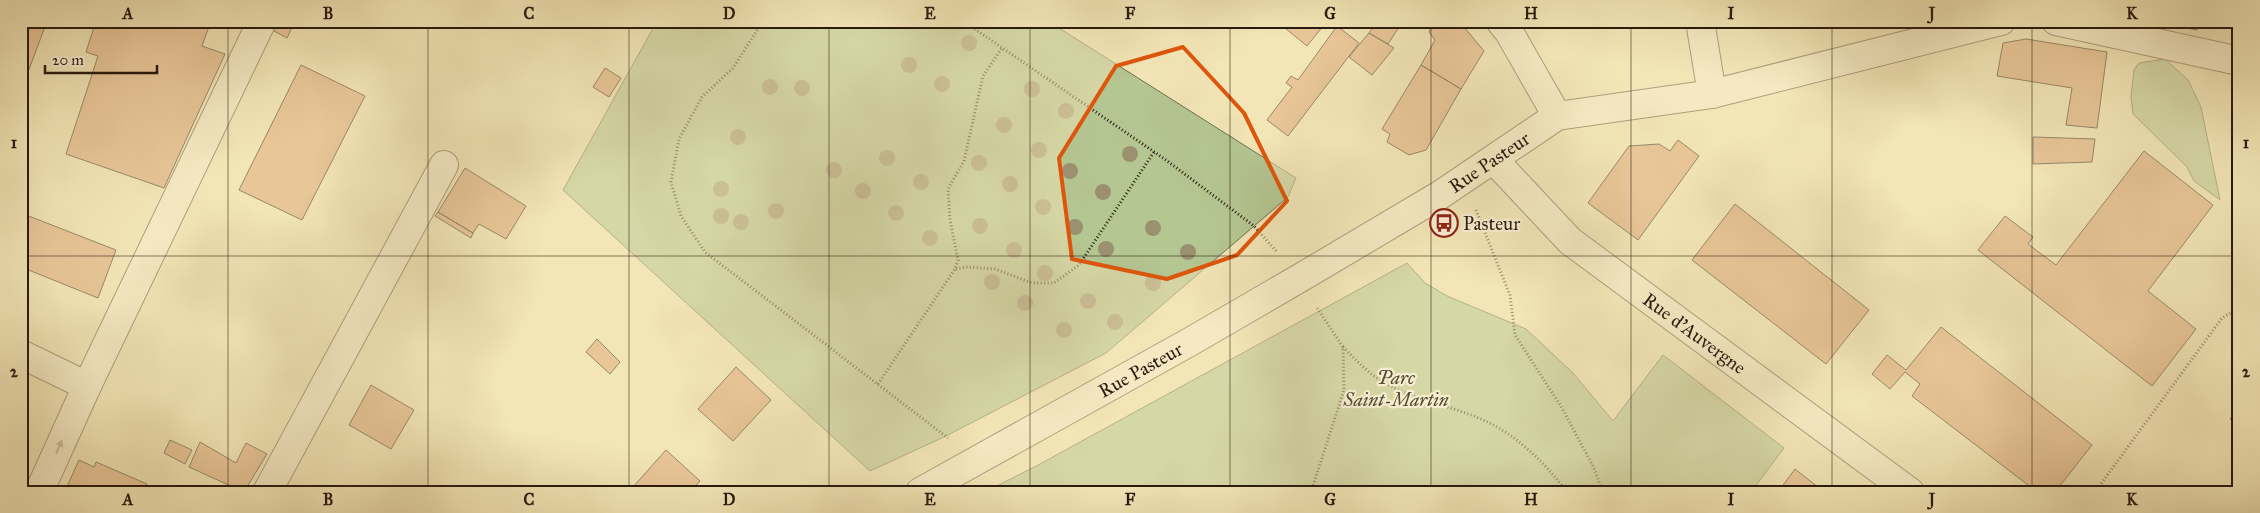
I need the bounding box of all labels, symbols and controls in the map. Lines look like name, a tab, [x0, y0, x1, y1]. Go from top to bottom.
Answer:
text: A	[122, 4, 134, 23]
text: B	[323, 4, 333, 23]
text: C	[524, 4, 535, 23]
text: D	[723, 4, 736, 23]
text: E	[924, 4, 936, 23]
text: F	[1125, 4, 1136, 23]
text: G	[1324, 4, 1336, 23]
text: H	[1524, 4, 1538, 23]
text: I	[1728, 4, 1735, 23]
text: J	[1927, 4, 1936, 24]
text: K	[2126, 4, 2138, 23]
scale bar	[45, 42, 158, 74]
text: 20 m	[52, 51, 84, 69]
street label: Rue Pasteur	[1444, 126, 1535, 197]
text: 1	[11, 133, 18, 152]
text: 1	[2243, 133, 2250, 152]
bus stop icon: Pasteur	[1429, 208, 1459, 238]
place label: Pasteur	[1463, 212, 1521, 235]
street label: Rue d'Auvergne	[1639, 287, 1751, 379]
street label: Rue Pasteur	[1094, 337, 1187, 402]
text: 2	[10, 362, 19, 381]
text: 2	[2242, 362, 2251, 381]
park label: Parc Saint-Martin	[1342, 366, 1449, 411]
one-way arrow	[56, 440, 64, 454]
text: A	[122, 490, 134, 509]
text: B	[323, 490, 333, 509]
text: C	[524, 490, 535, 509]
text: D	[723, 490, 736, 509]
text: E	[924, 490, 936, 509]
text: F	[1125, 490, 1136, 509]
text: G	[1324, 490, 1336, 509]
text: H	[1524, 490, 1538, 509]
text: I	[1728, 490, 1735, 509]
text: J	[1927, 490, 1936, 510]
text: K	[2126, 490, 2138, 509]

